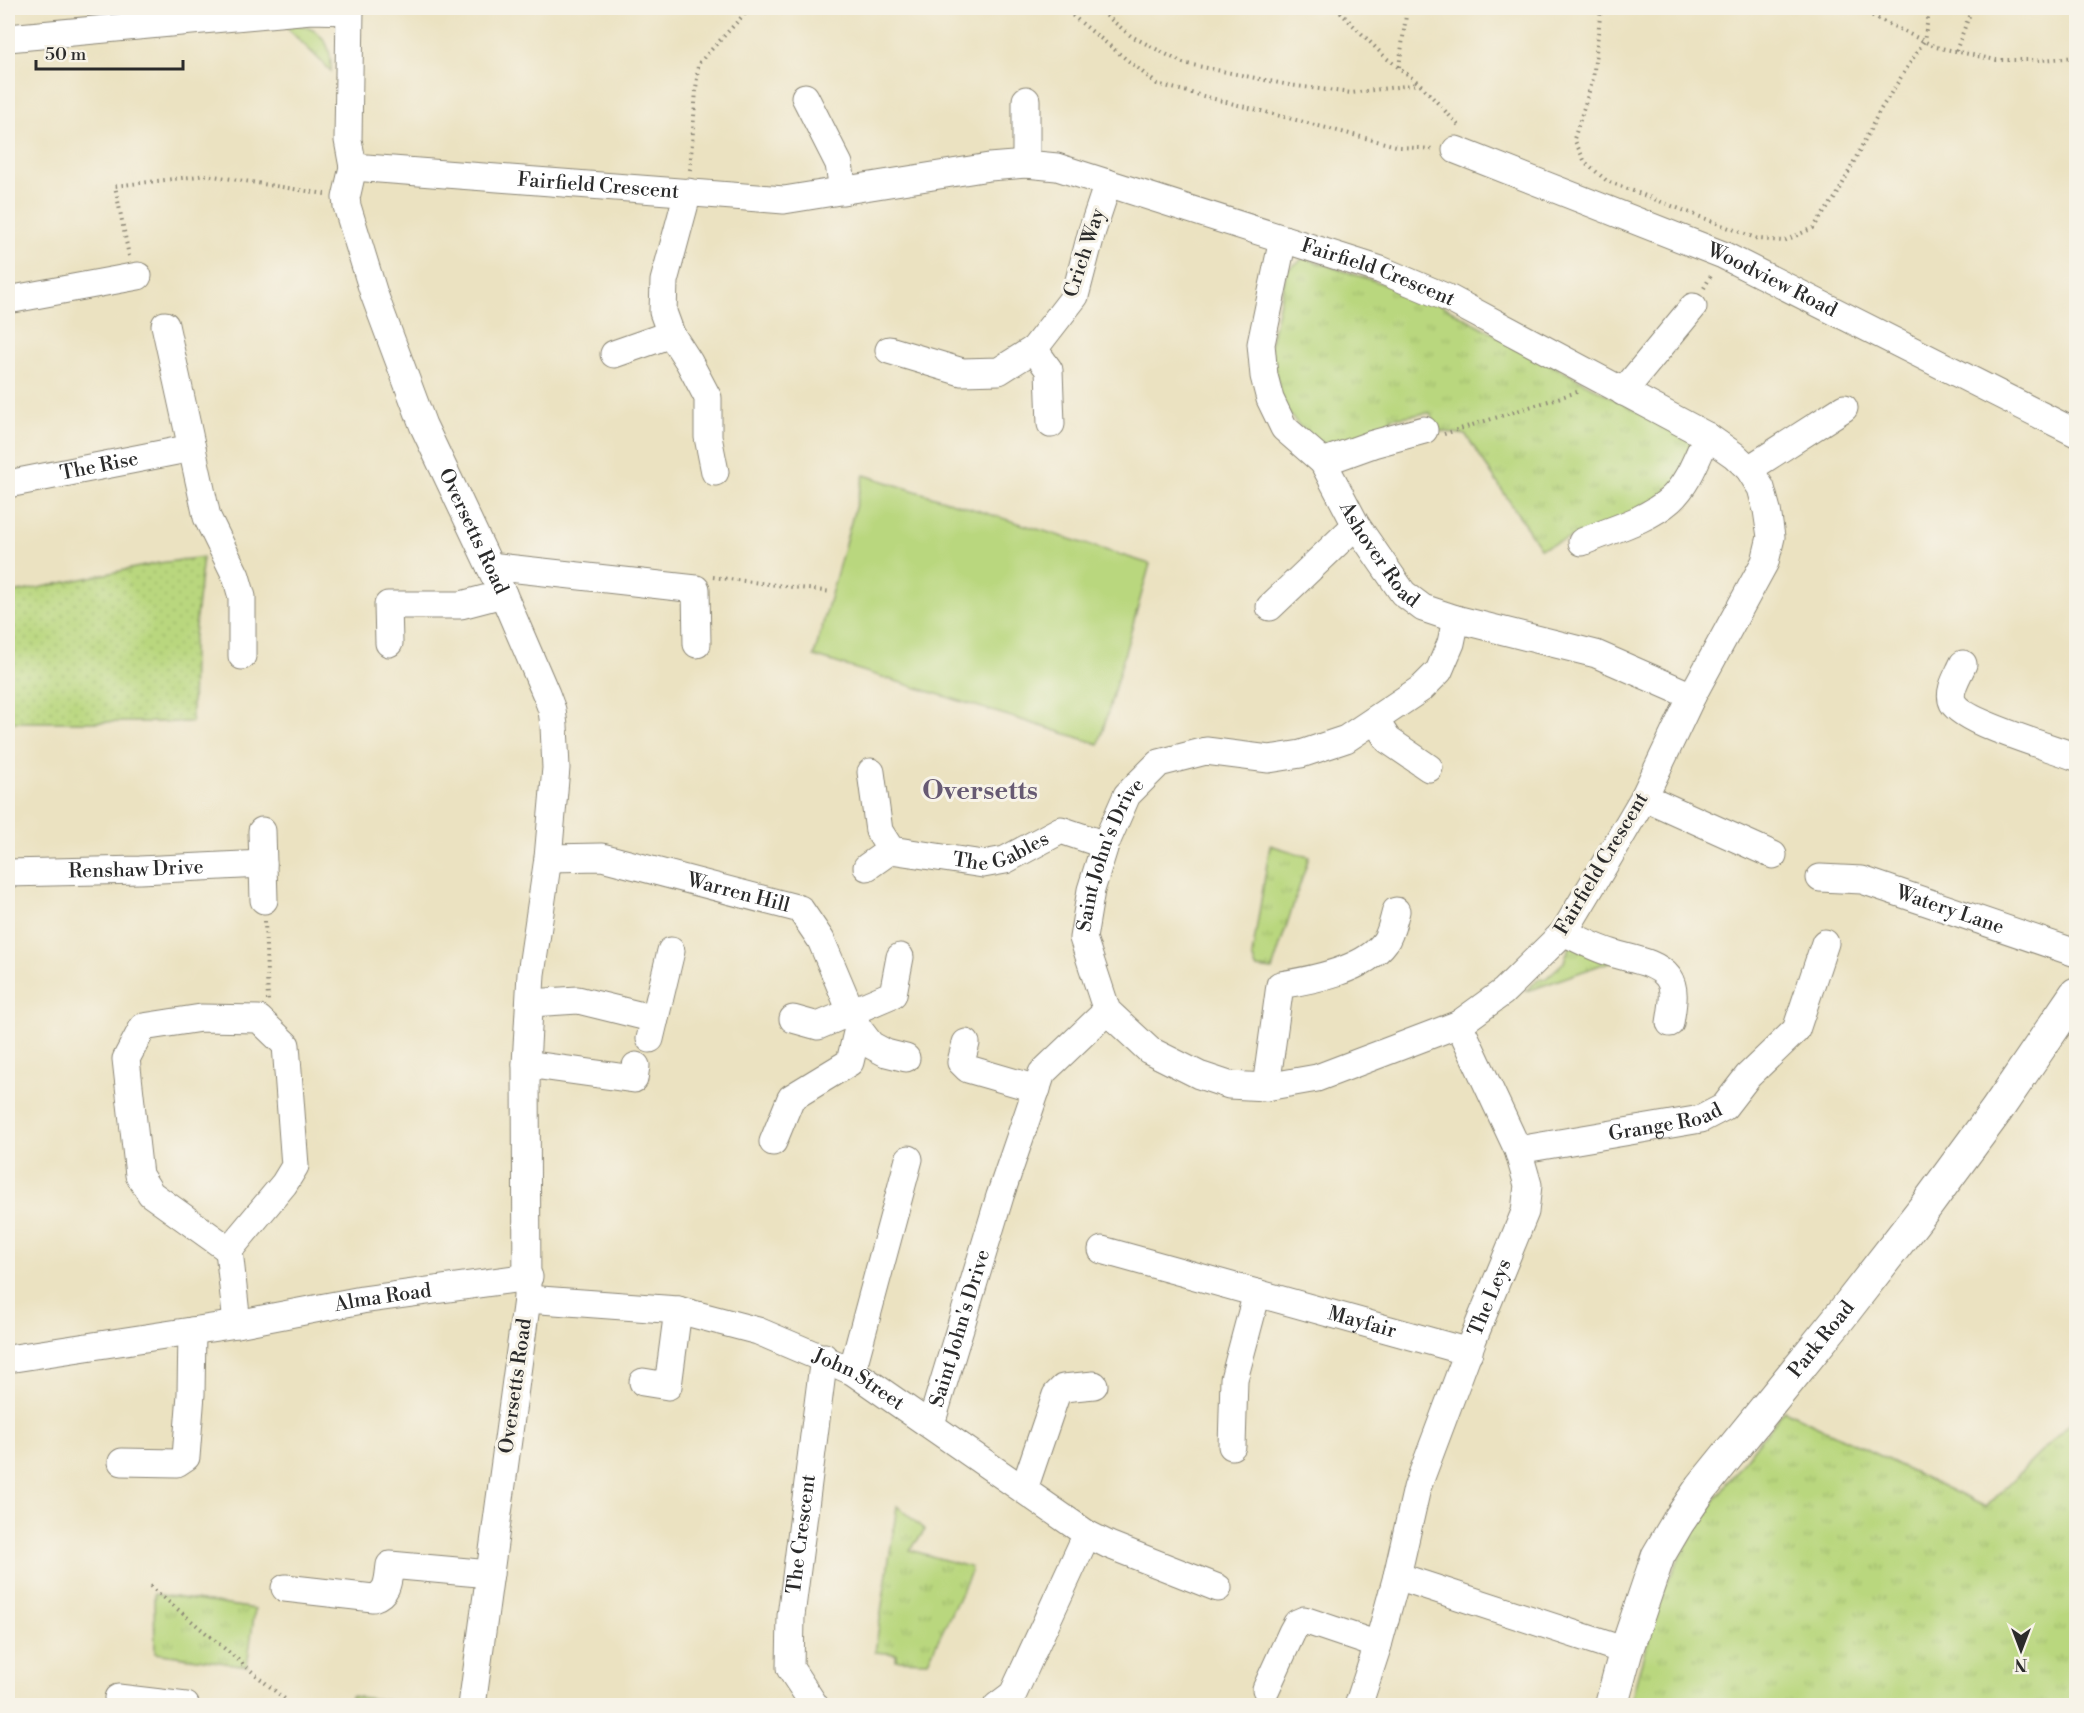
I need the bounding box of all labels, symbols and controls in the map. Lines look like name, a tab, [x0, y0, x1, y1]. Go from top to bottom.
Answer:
scale bar	[36, 33, 183, 71]
text: 50 m	[45, 43, 87, 66]
street label: Fairfield Crescent	[517, 167, 680, 204]
street label: Crich Way	[1059, 205, 1111, 301]
street label: Fairfield Crescent	[1298, 233, 1459, 312]
street label: Woodview Road	[1703, 237, 1842, 323]
street label: The Rise	[58, 446, 141, 486]
street label: Oversetts Road	[433, 464, 514, 599]
street label: Ashover Road	[1333, 497, 1425, 614]
street label: Saint John's Drive	[1072, 772, 1150, 934]
district label: Oversetts	[922, 775, 1038, 807]
street label: Fairfield Crescent	[1550, 788, 1654, 940]
street label: The Gables	[951, 826, 1053, 877]
street label: Renshaw Drive	[68, 854, 204, 884]
street label: Warren Hill	[683, 867, 792, 918]
street label: Watery Lane	[1892, 880, 2007, 940]
street label: Grange Road	[1607, 1097, 1727, 1147]
street label: Saint John's Drive	[924, 1246, 996, 1410]
street label: The Leys	[1463, 1255, 1517, 1340]
street label: Alma Road	[331, 1278, 434, 1318]
street label: Park Road	[1783, 1295, 1861, 1383]
street label: Mayfair	[1325, 1301, 1400, 1344]
street label: Oversetts Road	[494, 1316, 538, 1455]
street label: John Street	[808, 1343, 909, 1416]
street label: The Crescent	[781, 1473, 821, 1595]
north arrow	[1991, 1620, 2051, 1680]
text: N	[2014, 1654, 2027, 1674]

